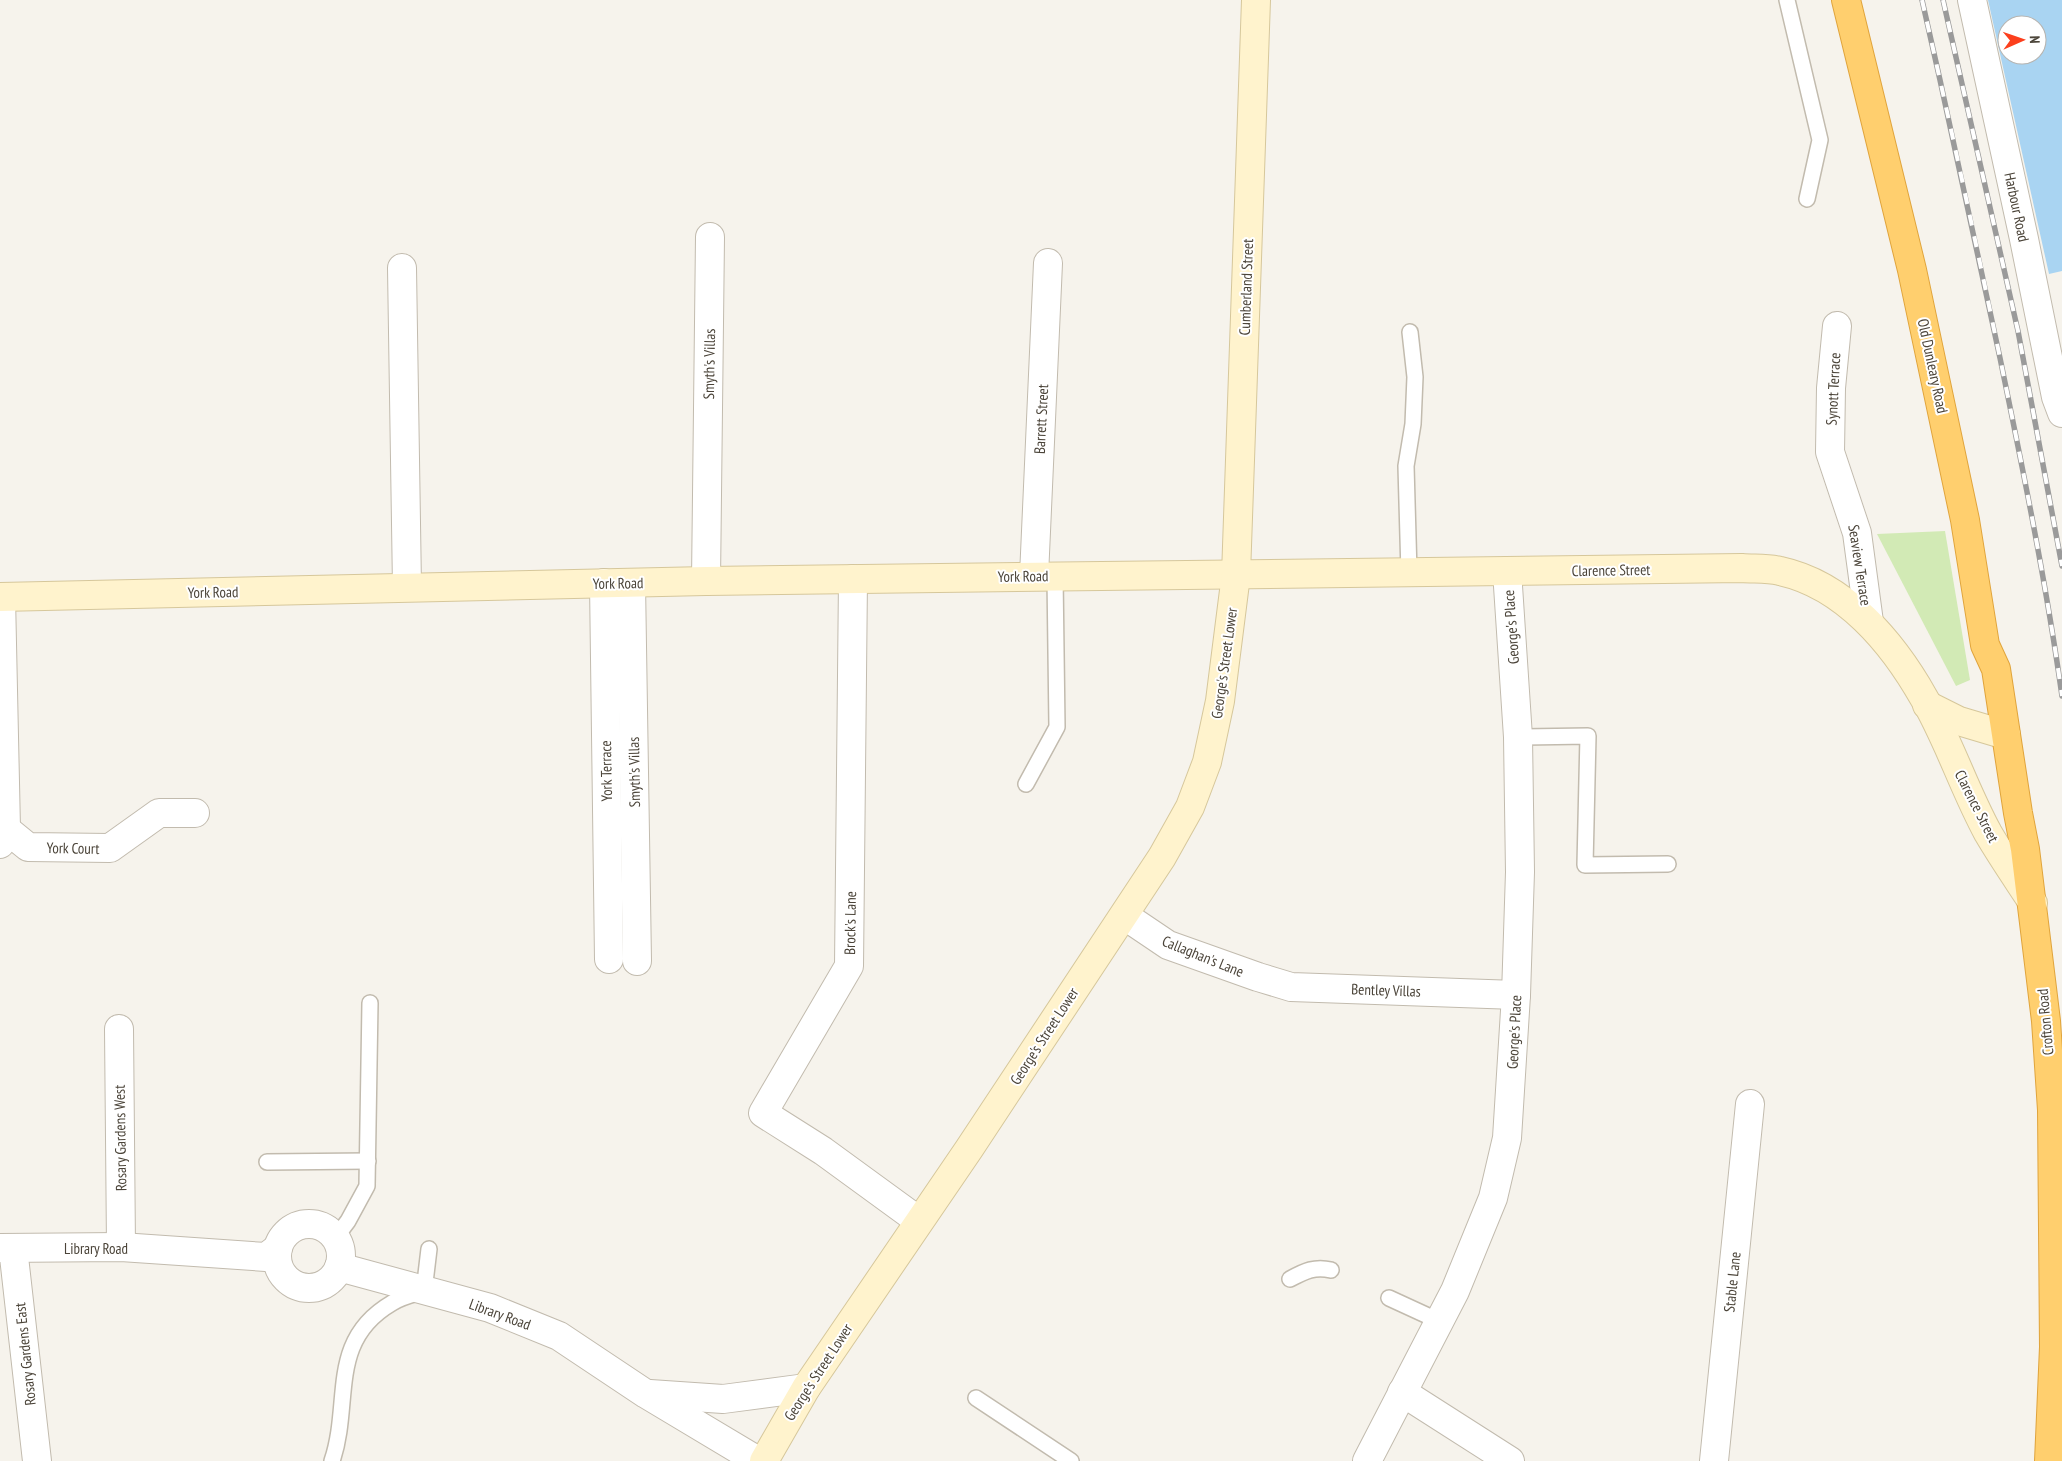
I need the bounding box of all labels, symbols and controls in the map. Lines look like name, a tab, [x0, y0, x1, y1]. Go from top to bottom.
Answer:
north arrow	[1997, 15, 2047, 65]
text: N	[2026, 35, 2044, 44]
street label: Harbour Road	[2000, 171, 2034, 243]
street label: Cumberland Street	[1235, 238, 1257, 336]
street label: Old Dunleary Road	[1914, 317, 1952, 415]
street label: Smyth's Villas	[699, 329, 719, 399]
street label: Synott Terrace	[1822, 352, 1844, 426]
street label: Barrett Street	[1030, 384, 1052, 454]
street label: Seaview Terrace	[1844, 523, 1876, 607]
street label: Clarence Street	[1571, 560, 1651, 580]
street label: York Road	[998, 566, 1048, 586]
street label: York Road	[593, 573, 643, 593]
street label: York Road	[188, 582, 238, 602]
street label: George's Place	[1499, 589, 1523, 665]
street label: George's Street Lower	[1207, 605, 1241, 720]
street label: Smyth's Villas	[624, 737, 644, 807]
street label: York Terrace	[596, 740, 616, 802]
street label: Clarence Street	[1951, 767, 2003, 845]
street label: York Court	[46, 838, 100, 858]
street label: Brock's Lane	[840, 891, 860, 955]
street label: Callaghan's Lane	[1159, 931, 1247, 981]
street label: Bentley Villas	[1351, 979, 1421, 1001]
street label: George's Street Lower	[1006, 983, 1083, 1088]
street label: Crofton Road	[2033, 988, 2057, 1056]
street label: George's Place	[1503, 994, 1525, 1070]
street label: Rosary Gardens West	[110, 1085, 130, 1191]
street label: Library Road	[64, 1239, 128, 1258]
street label: Stable Lane	[1719, 1251, 1745, 1313]
street label: Library Road	[467, 1294, 533, 1334]
street label: Rosary Gardens East	[10, 1302, 40, 1406]
street label: George's Street Lower	[780, 1319, 857, 1424]

